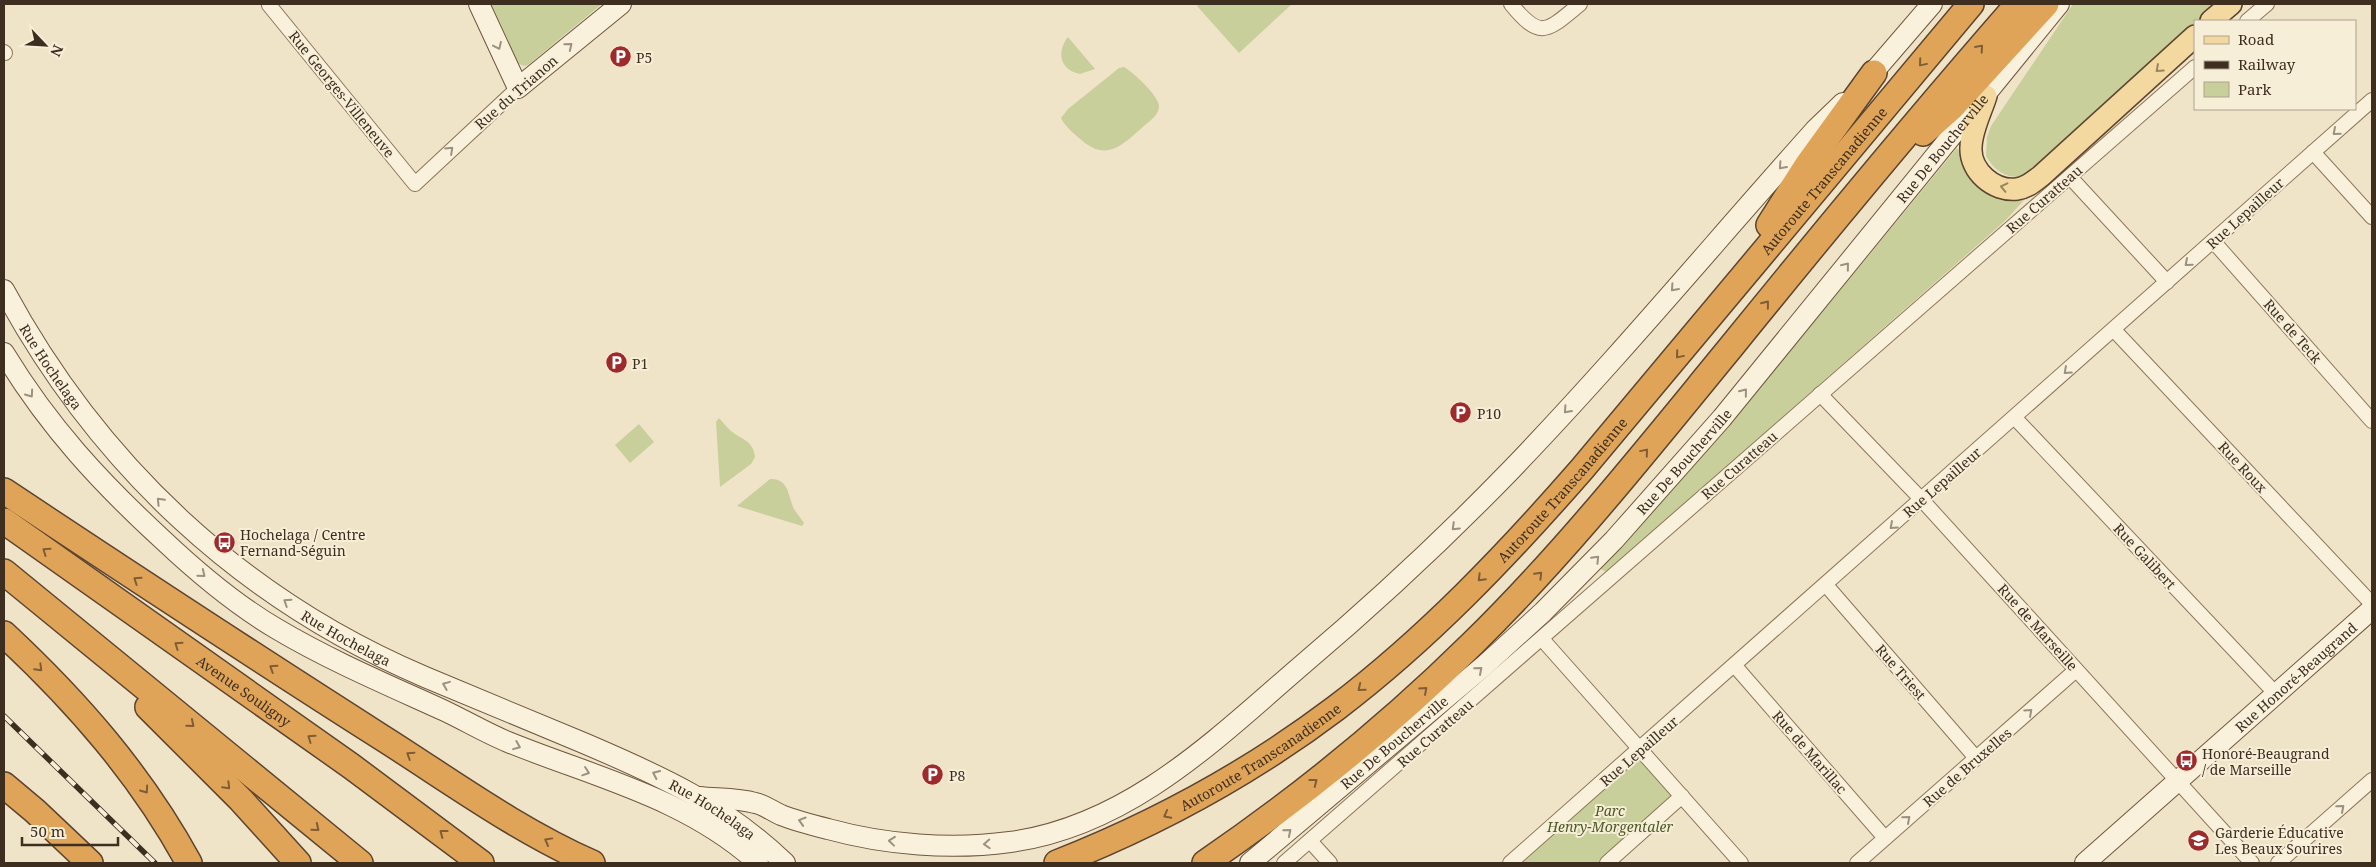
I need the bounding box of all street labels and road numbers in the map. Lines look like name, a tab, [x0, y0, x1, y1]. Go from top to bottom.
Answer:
street label: Rue Georges-Villeneuve	[285, 27, 399, 161]
street label: Rue du Trianon	[471, 51, 561, 133]
street label: Rue De Boucherville	[1892, 90, 1992, 207]
street label: Autoroute Transcanadienne	[1756, 103, 1891, 258]
street label: Rue Curatteau	[2002, 161, 2086, 237]
street label: Rue Lepailleur	[2202, 173, 2288, 253]
street label: Rue de Teck	[2260, 295, 2327, 368]
street label: Rue Hochelaga	[16, 320, 87, 413]
street label: Rue De Boucherville	[1632, 404, 1736, 518]
street label: Autoroute Transcanadienne	[1493, 413, 1631, 566]
street label: Rue Curatteau	[1697, 427, 1781, 503]
street label: Rue Roux	[2214, 437, 2272, 497]
street label: Rue Lepailleur	[1899, 442, 1986, 521]
street label: Rue Galibert	[2110, 519, 2180, 593]
street label: Rue de Marseille	[1994, 579, 2082, 675]
street label: Rue Hochelaga	[298, 605, 394, 670]
street label: Rue Honoré-Beaugrand	[2230, 617, 2361, 736]
street label: Rue Triest	[1872, 640, 1930, 704]
street label: Avenue Souligny	[193, 651, 295, 730]
street label: Rue De Boucherville	[1336, 691, 1452, 793]
street label: Rue Curatteau	[1393, 695, 1477, 771]
street label: Autoroute Transcanadienne	[1177, 698, 1344, 815]
street label: Rue de Marillac	[1769, 706, 1852, 798]
street label: Rue Lepailleur	[1596, 711, 1683, 790]
street label: Rue de Bruxelles	[1919, 723, 2015, 811]
street label: Rue Hochelaga	[666, 774, 760, 843]

